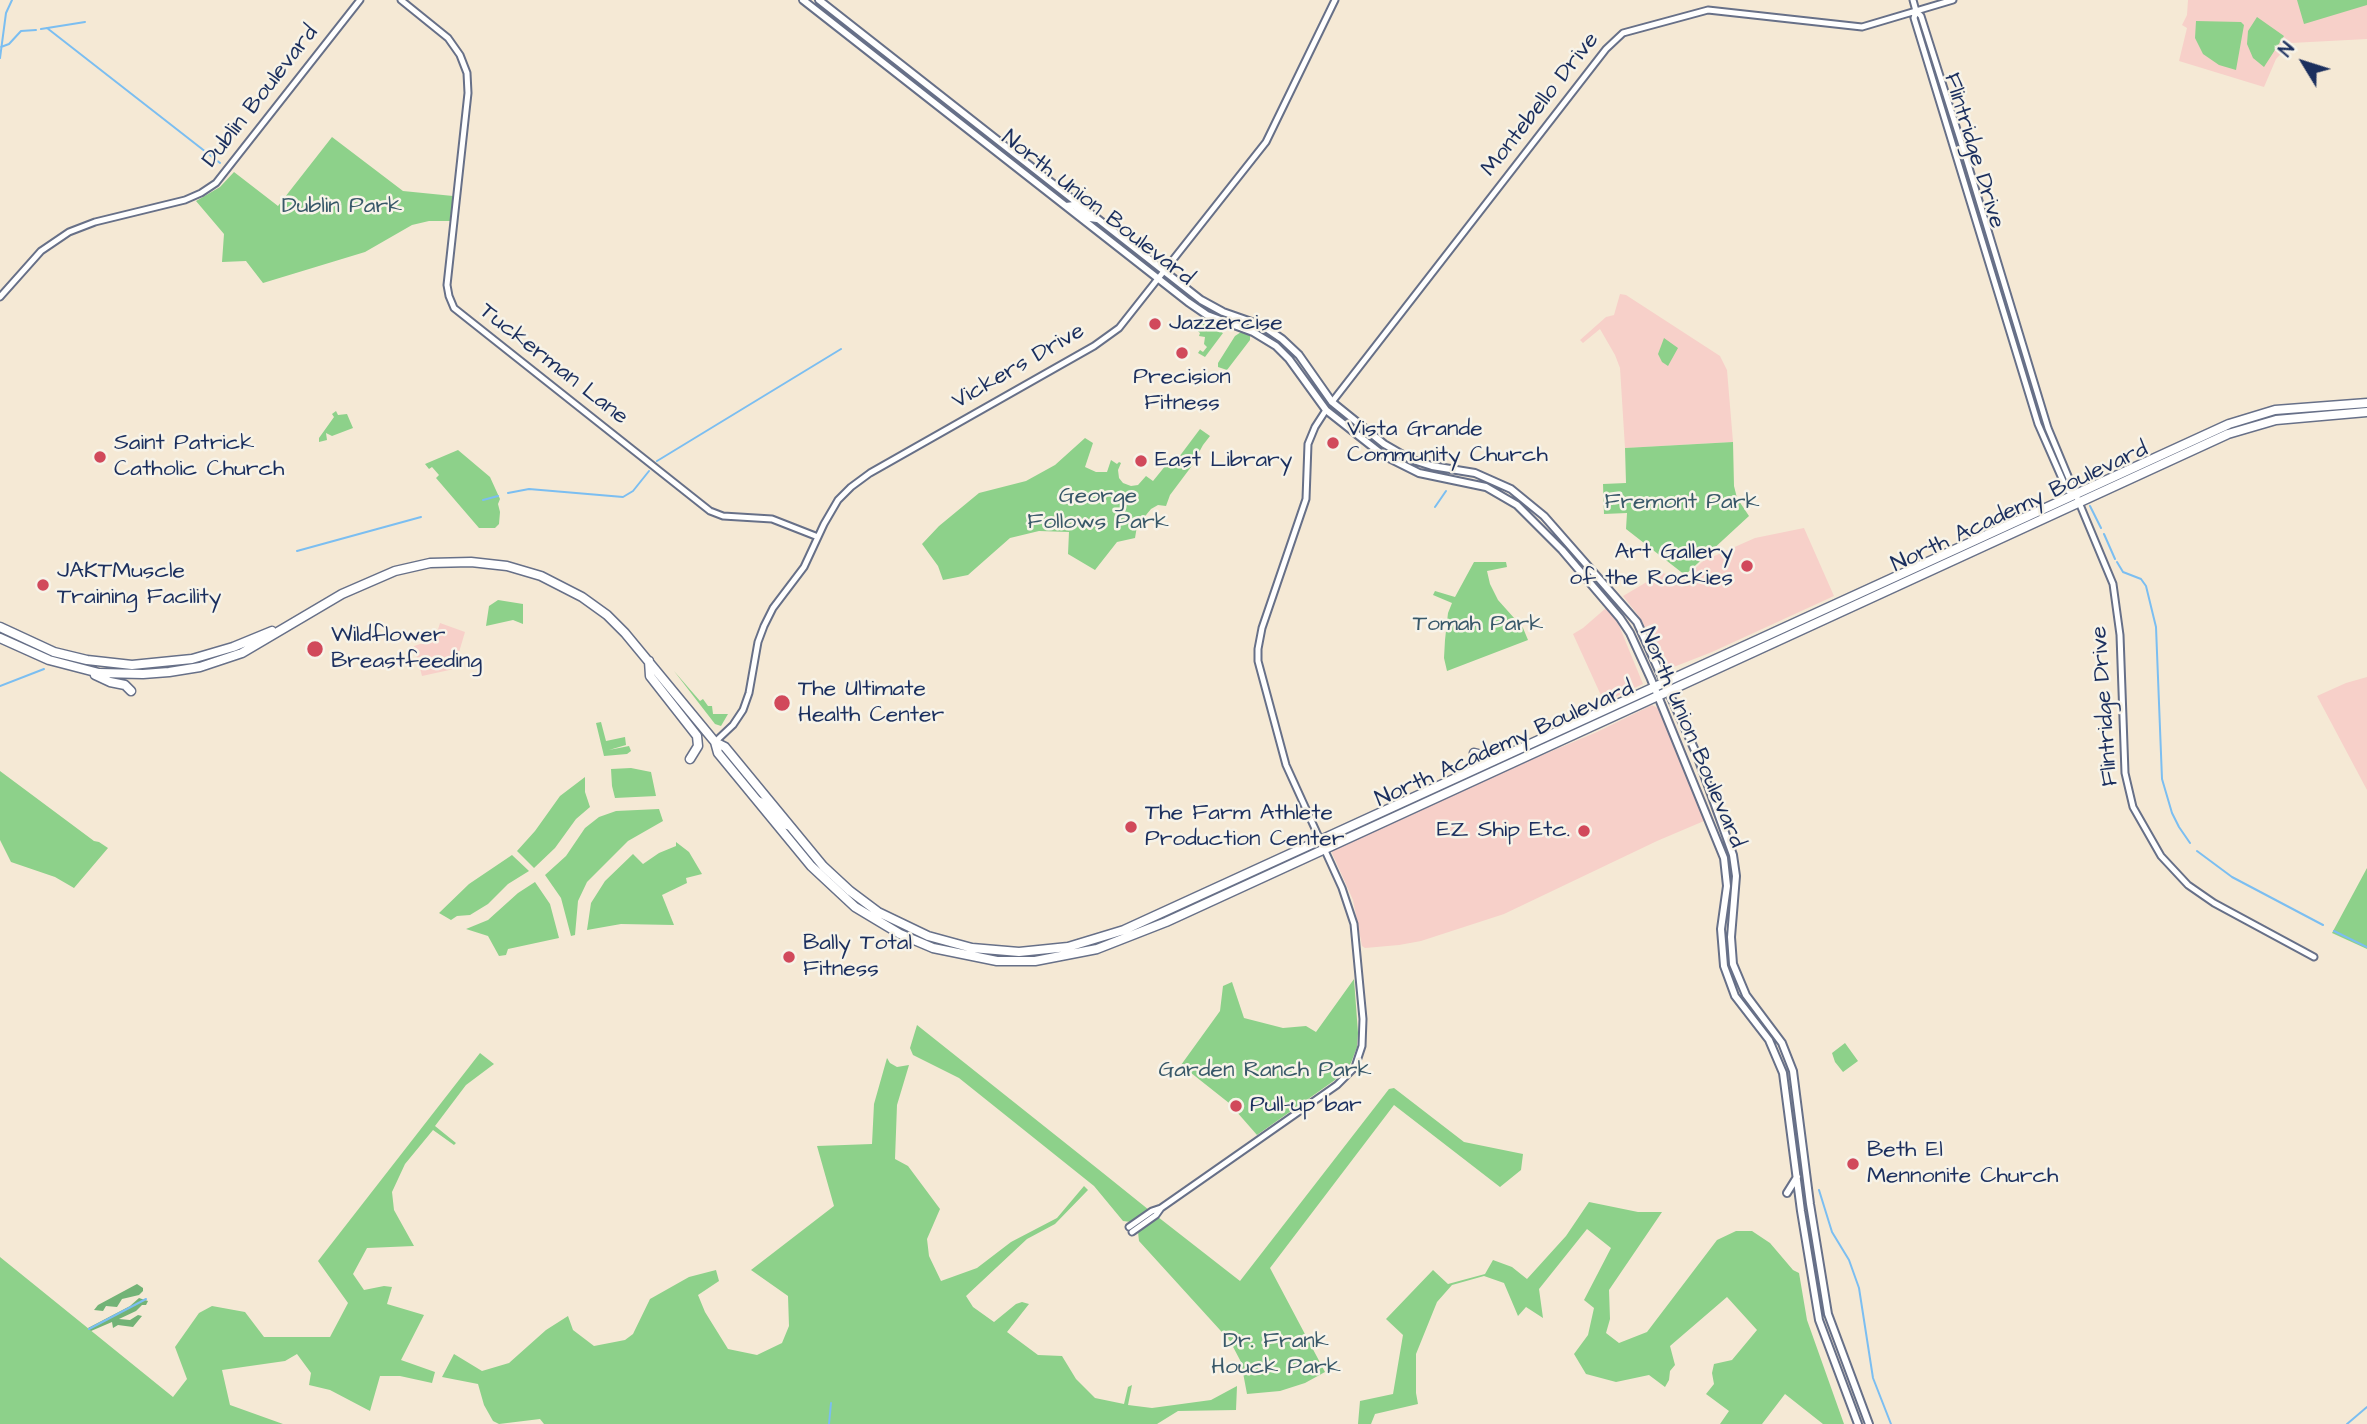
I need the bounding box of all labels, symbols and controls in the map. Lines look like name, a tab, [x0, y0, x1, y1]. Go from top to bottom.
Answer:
street label: Dublin Boulevard	[197, 21, 325, 173]
street label: Montebello Drive	[1476, 27, 1606, 183]
north arrow	[2269, 28, 2339, 98]
text: N	[2273, 37, 2301, 63]
street label: Flintridge Drive	[1936, 70, 2010, 232]
street label: North Union Boulevard	[995, 125, 1199, 293]
park label: Dublin Park	[282, 193, 402, 221]
street label: Tuckerman Lane	[473, 298, 633, 432]
place label: Jazzercise	[1169, 310, 1283, 338]
marker: Jazzercise	[1147, 316, 1163, 332]
street label: Vickers Drive	[948, 318, 1090, 416]
marker: Precision Fitness	[1174, 345, 1190, 361]
place label: Precision Fitness	[1133, 364, 1231, 418]
place label: Vista Grande Community Church	[1347, 416, 1548, 470]
place label: Saint Patrick Catholic Church	[114, 430, 284, 484]
marker: Vista Grande Community Church	[1325, 435, 1341, 451]
street label: North Academy Boulevard	[1887, 436, 2153, 580]
place label: East Library	[1155, 447, 1292, 475]
marker: Saint Patrick Catholic Church	[92, 449, 108, 465]
marker: East Library	[1133, 453, 1149, 469]
park label: George Follows Park	[1027, 483, 1169, 537]
park label: Fremont Park	[1604, 489, 1760, 517]
place label: Art Gallery of the Rockies	[1569, 539, 1733, 593]
place label: JAKTMuscle Training Facility	[57, 558, 221, 612]
marker: Art Gallery of the Rockies	[1739, 558, 1755, 574]
marker: JAKTMuscle Training Facility	[35, 577, 51, 593]
park label: Tomah Park	[1413, 611, 1543, 639]
place label: Wildflower Breastfeeding	[331, 622, 482, 676]
street label: North Union Boulevard	[1632, 624, 1750, 852]
street label: Flintridge Drive	[2087, 625, 2125, 787]
marker: Wildflower Breastfeeding	[305, 639, 325, 659]
street label: North Academy Boulevard	[1371, 675, 1639, 815]
place label: The Ultimate Health Center	[798, 676, 944, 730]
marker: The Ultimate Health Center	[772, 693, 792, 713]
place label: The Farm Athlete Production Center	[1145, 800, 1344, 854]
place label: EZ Ship Etc.	[1437, 817, 1570, 845]
marker: The Farm Athlete Production Center	[1123, 819, 1139, 835]
marker: EZ Ship Etc.	[1576, 823, 1592, 839]
place label: Bally Total Fitness	[803, 930, 912, 984]
marker: Bally Total Fitness	[781, 949, 797, 965]
park label: Garden Ranch Park	[1158, 1057, 1372, 1085]
place label: Pull-up bar	[1250, 1092, 1362, 1120]
marker: Pull-up bar	[1228, 1098, 1244, 1114]
place label: Beth El Mennonite Church	[1867, 1137, 2058, 1191]
marker: Beth El Mennonite Church	[1845, 1156, 1861, 1172]
park label: Dr. Frank Houck Park	[1211, 1328, 1341, 1382]

